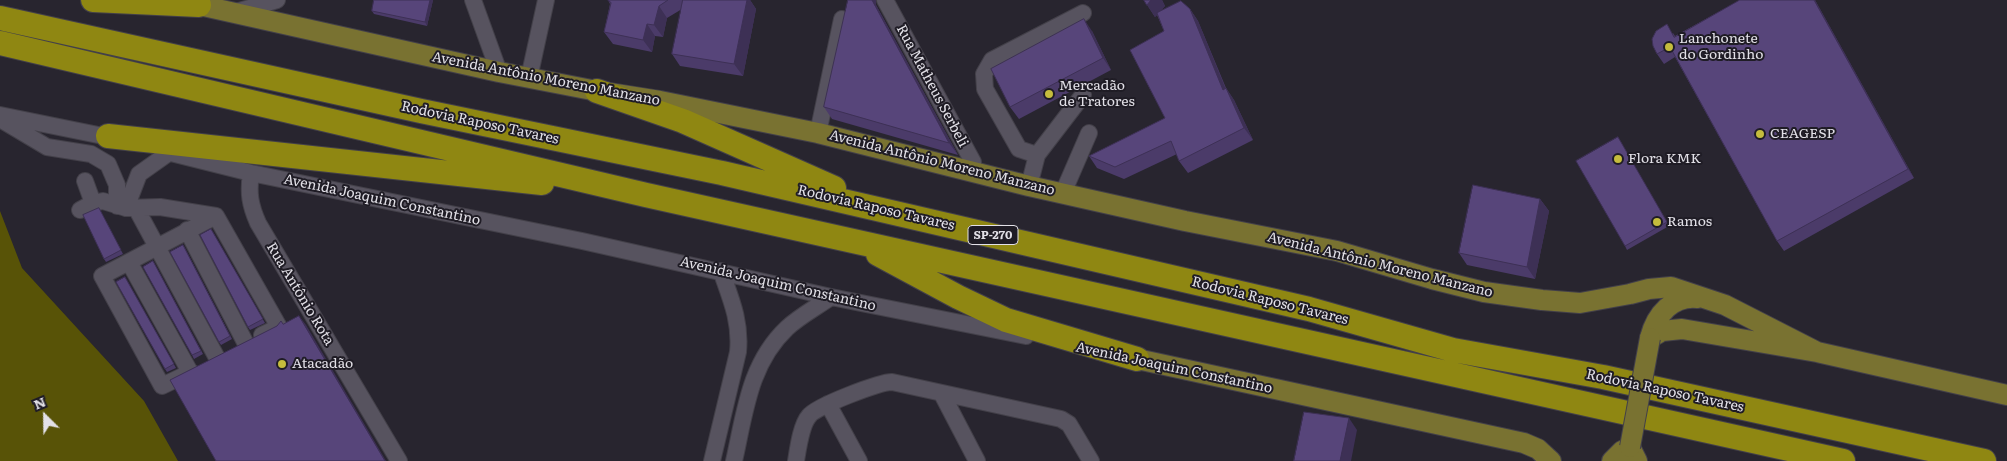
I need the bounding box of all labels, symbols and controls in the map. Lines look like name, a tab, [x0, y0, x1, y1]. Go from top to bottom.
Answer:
street label: Rua Matheus Serbeli	[893, 22, 971, 150]
place label: Lanchonete do Gordinho	[1679, 31, 1763, 64]
marker: Lanchonete do Gordinho	[1663, 41, 1675, 53]
street label: Avenida Antônio Moreno Manzano	[431, 49, 661, 109]
place label: Mercadão de Tratores	[1059, 78, 1135, 110]
marker: Mercadão de Tratores	[1043, 88, 1055, 100]
street label: Rodovia Raposo Tavares	[400, 98, 560, 148]
place label: CEAGESP	[1770, 126, 1835, 142]
street label: Avenida Antônio Moreno Manzano	[827, 127, 1057, 199]
marker: CEAGESP	[1754, 128, 1766, 140]
place label: Flora KMK	[1628, 151, 1701, 167]
marker: Flora KMK	[1612, 153, 1624, 165]
street label: Avenida Joaquim Constantino	[282, 171, 482, 229]
street label: Rodovia Raposo Tavares	[796, 182, 956, 234]
place label: Ramos	[1667, 214, 1712, 230]
marker: Ramos	[1651, 216, 1663, 228]
road number: SP-270	[968, 226, 1018, 244]
street label: Avenida Antônio Moreno Manzano	[1265, 229, 1495, 301]
street label: Rua Antônio Rota	[263, 240, 337, 348]
street label: Avenida Joaquim Constantino	[678, 253, 878, 315]
street label: Rodovia Raposo Tavares	[1190, 273, 1350, 329]
street label: Avenida Joaquim Constantino	[1074, 339, 1274, 397]
place label: Atacadão	[292, 356, 353, 372]
marker: Atacadão	[276, 358, 288, 370]
street label: Rodovia Raposo Tavares	[1585, 366, 1745, 416]
north arrow	[20, 391, 70, 441]
text: N	[30, 391, 48, 414]

